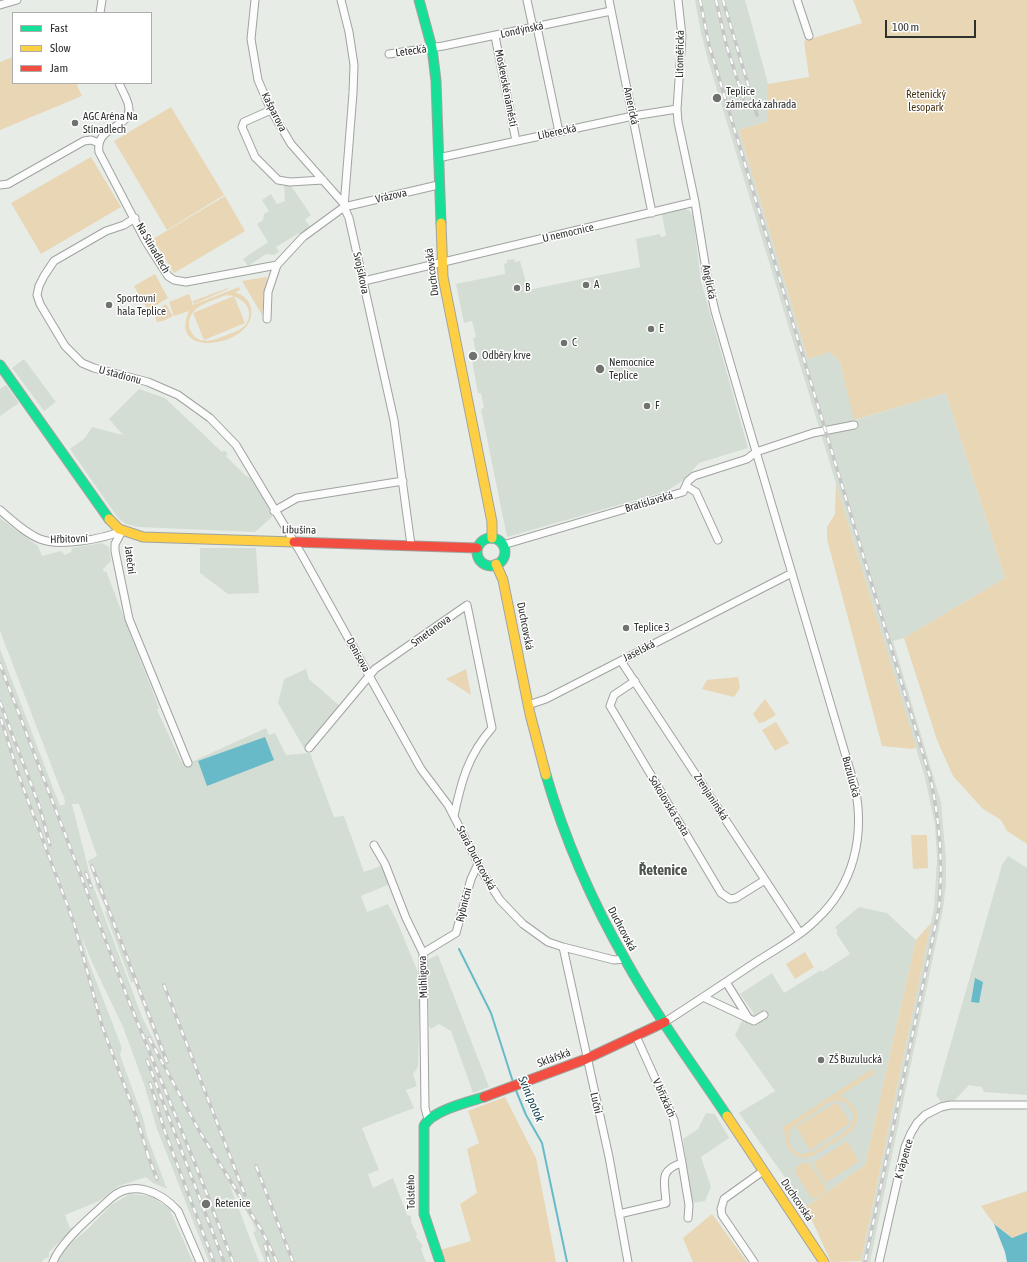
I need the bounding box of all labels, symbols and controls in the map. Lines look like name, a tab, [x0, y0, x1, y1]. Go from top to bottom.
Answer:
legend	[12, 12, 152, 84]
scale bar	[887, 12, 978, 38]
street label: Londýnská	[499, 19, 545, 41]
text: 100 m	[892, 20, 919, 34]
text: Fast	[50, 21, 68, 35]
street label: Litoměřická	[673, 30, 687, 78]
text: Slow	[50, 41, 71, 55]
street label: Letecká	[395, 42, 427, 60]
street label: Moskevské náměstí	[492, 48, 520, 128]
text: Jam	[50, 61, 68, 75]
place label: Teplice zámecká zahrada	[726, 85, 796, 111]
street label: Americká	[621, 86, 641, 126]
park label: Řetenický lesopark	[906, 88, 946, 114]
street label: Kašparova	[259, 90, 289, 134]
marker: Teplice zámecká zahrada	[711, 92, 723, 104]
place label: AGC Aréna Na Stínadlech	[83, 110, 138, 136]
marker: AGC Aréna Na Stínadlech	[70, 118, 80, 128]
street label: Liberecká	[536, 121, 578, 143]
street label: Vrázova	[374, 186, 408, 206]
street label: Na Stínadlech	[133, 220, 173, 276]
street label: U nemocnice	[541, 221, 595, 245]
street label: Duchcovská	[423, 247, 441, 297]
street label: Svojsíkova	[350, 251, 372, 295]
street label: Anglická	[699, 264, 719, 300]
place label: A	[594, 278, 599, 292]
marker: A	[581, 280, 591, 290]
place label: B	[525, 281, 530, 295]
marker: B	[512, 283, 522, 293]
place label: Sportovní hala Teplice	[117, 292, 166, 318]
marker: Sportovní hala Teplice	[104, 300, 114, 310]
place label: E	[659, 322, 664, 336]
marker: E	[646, 324, 656, 334]
place label: C	[572, 336, 577, 350]
marker: C	[559, 338, 569, 348]
place label: Odběry krve	[482, 349, 531, 363]
marker: Odběry krve	[467, 350, 479, 362]
place label: Nemocnice Teplice	[609, 356, 655, 382]
street label: U stadionu	[97, 363, 143, 387]
marker: Nemocnice Teplice	[594, 363, 606, 375]
place label: F	[655, 399, 659, 413]
marker: F	[642, 401, 652, 411]
street label: Bratislavská	[623, 489, 675, 515]
street label: Libušina	[282, 523, 316, 537]
street label: Hřbitovní	[50, 532, 88, 546]
street label: Jateční	[122, 545, 138, 575]
street label: Duchcovská	[514, 601, 536, 651]
street label: Smetanova	[409, 612, 453, 650]
place label: Teplice 3	[634, 621, 670, 635]
marker: Teplice 3	[621, 623, 631, 633]
street label: Denisova	[343, 635, 373, 675]
street label: Jaselská	[621, 637, 657, 665]
street label: Buzulucká	[839, 755, 863, 799]
street label: Zrenjaninská	[691, 771, 731, 823]
street label: Sokolovská cesta	[646, 773, 692, 839]
street label: Stará Duchcovská	[454, 824, 498, 892]
district label: Řetenice	[639, 861, 687, 879]
street label: Rybniční	[453, 886, 475, 924]
street label: Duchcovská	[605, 905, 639, 953]
street label: Mühligova	[416, 955, 430, 999]
street label: Sklářská	[535, 1046, 573, 1070]
place label: ZŠ Buzulucká	[829, 1053, 882, 1067]
marker: ZŠ Buzulucká	[816, 1055, 826, 1065]
water label: Sviní potok	[515, 1074, 547, 1124]
street label: V břízkách	[650, 1076, 678, 1120]
street label: Luční	[587, 1091, 605, 1115]
street label: K vápence	[892, 1137, 916, 1181]
street label: Tolstého	[404, 1175, 418, 1209]
street label: Duchcovská	[778, 1176, 816, 1224]
place label: Řetenice	[215, 1197, 250, 1211]
marker: Řetenice	[200, 1198, 212, 1210]

